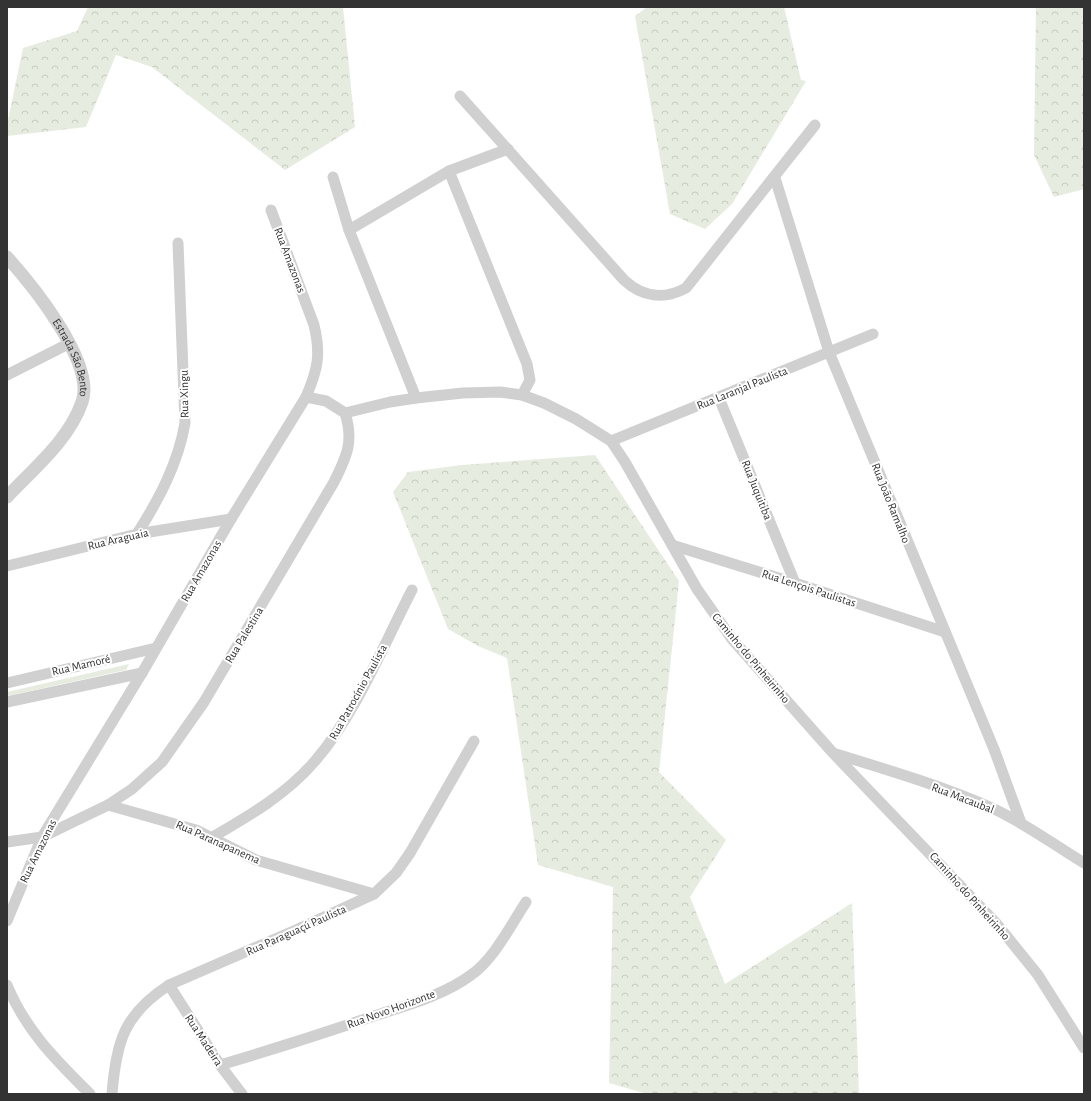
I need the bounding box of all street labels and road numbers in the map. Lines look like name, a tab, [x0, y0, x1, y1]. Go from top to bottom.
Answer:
street label: Rua Amazonas	[272, 226, 308, 294]
street label: Estrada São Bento	[50, 316, 90, 397]
street label: Rua Laranjal Paulista	[695, 364, 790, 413]
street label: Rua Xingu	[178, 370, 190, 418]
street label: Rua Juquitiba	[740, 458, 775, 522]
street label: Rua João Ramalho	[870, 461, 913, 545]
street label: Rua Araguaia	[86, 526, 150, 552]
street label: Rua Amazonas	[179, 538, 223, 604]
street label: Rua Lençois Paulistas	[760, 567, 858, 609]
street label: Rua Palestina	[223, 605, 266, 665]
street label: Caminho do Pinheirinho	[710, 611, 792, 705]
street label: Rua Patrocínio Paulista	[327, 642, 389, 742]
street label: Rua Mamoré	[51, 652, 111, 678]
street label: Rua Macaubal	[930, 781, 996, 815]
street label: Rua Amazonas	[18, 817, 58, 885]
street label: Rua Paranapanema	[174, 818, 262, 866]
street label: Caminho do Pinheirinho	[928, 850, 1013, 942]
street label: Rua Paraguaçú Paulista	[244, 902, 348, 957]
street label: Rua Novo Horizonte	[345, 987, 437, 1031]
street label: Rua Madeira	[183, 1012, 225, 1068]

